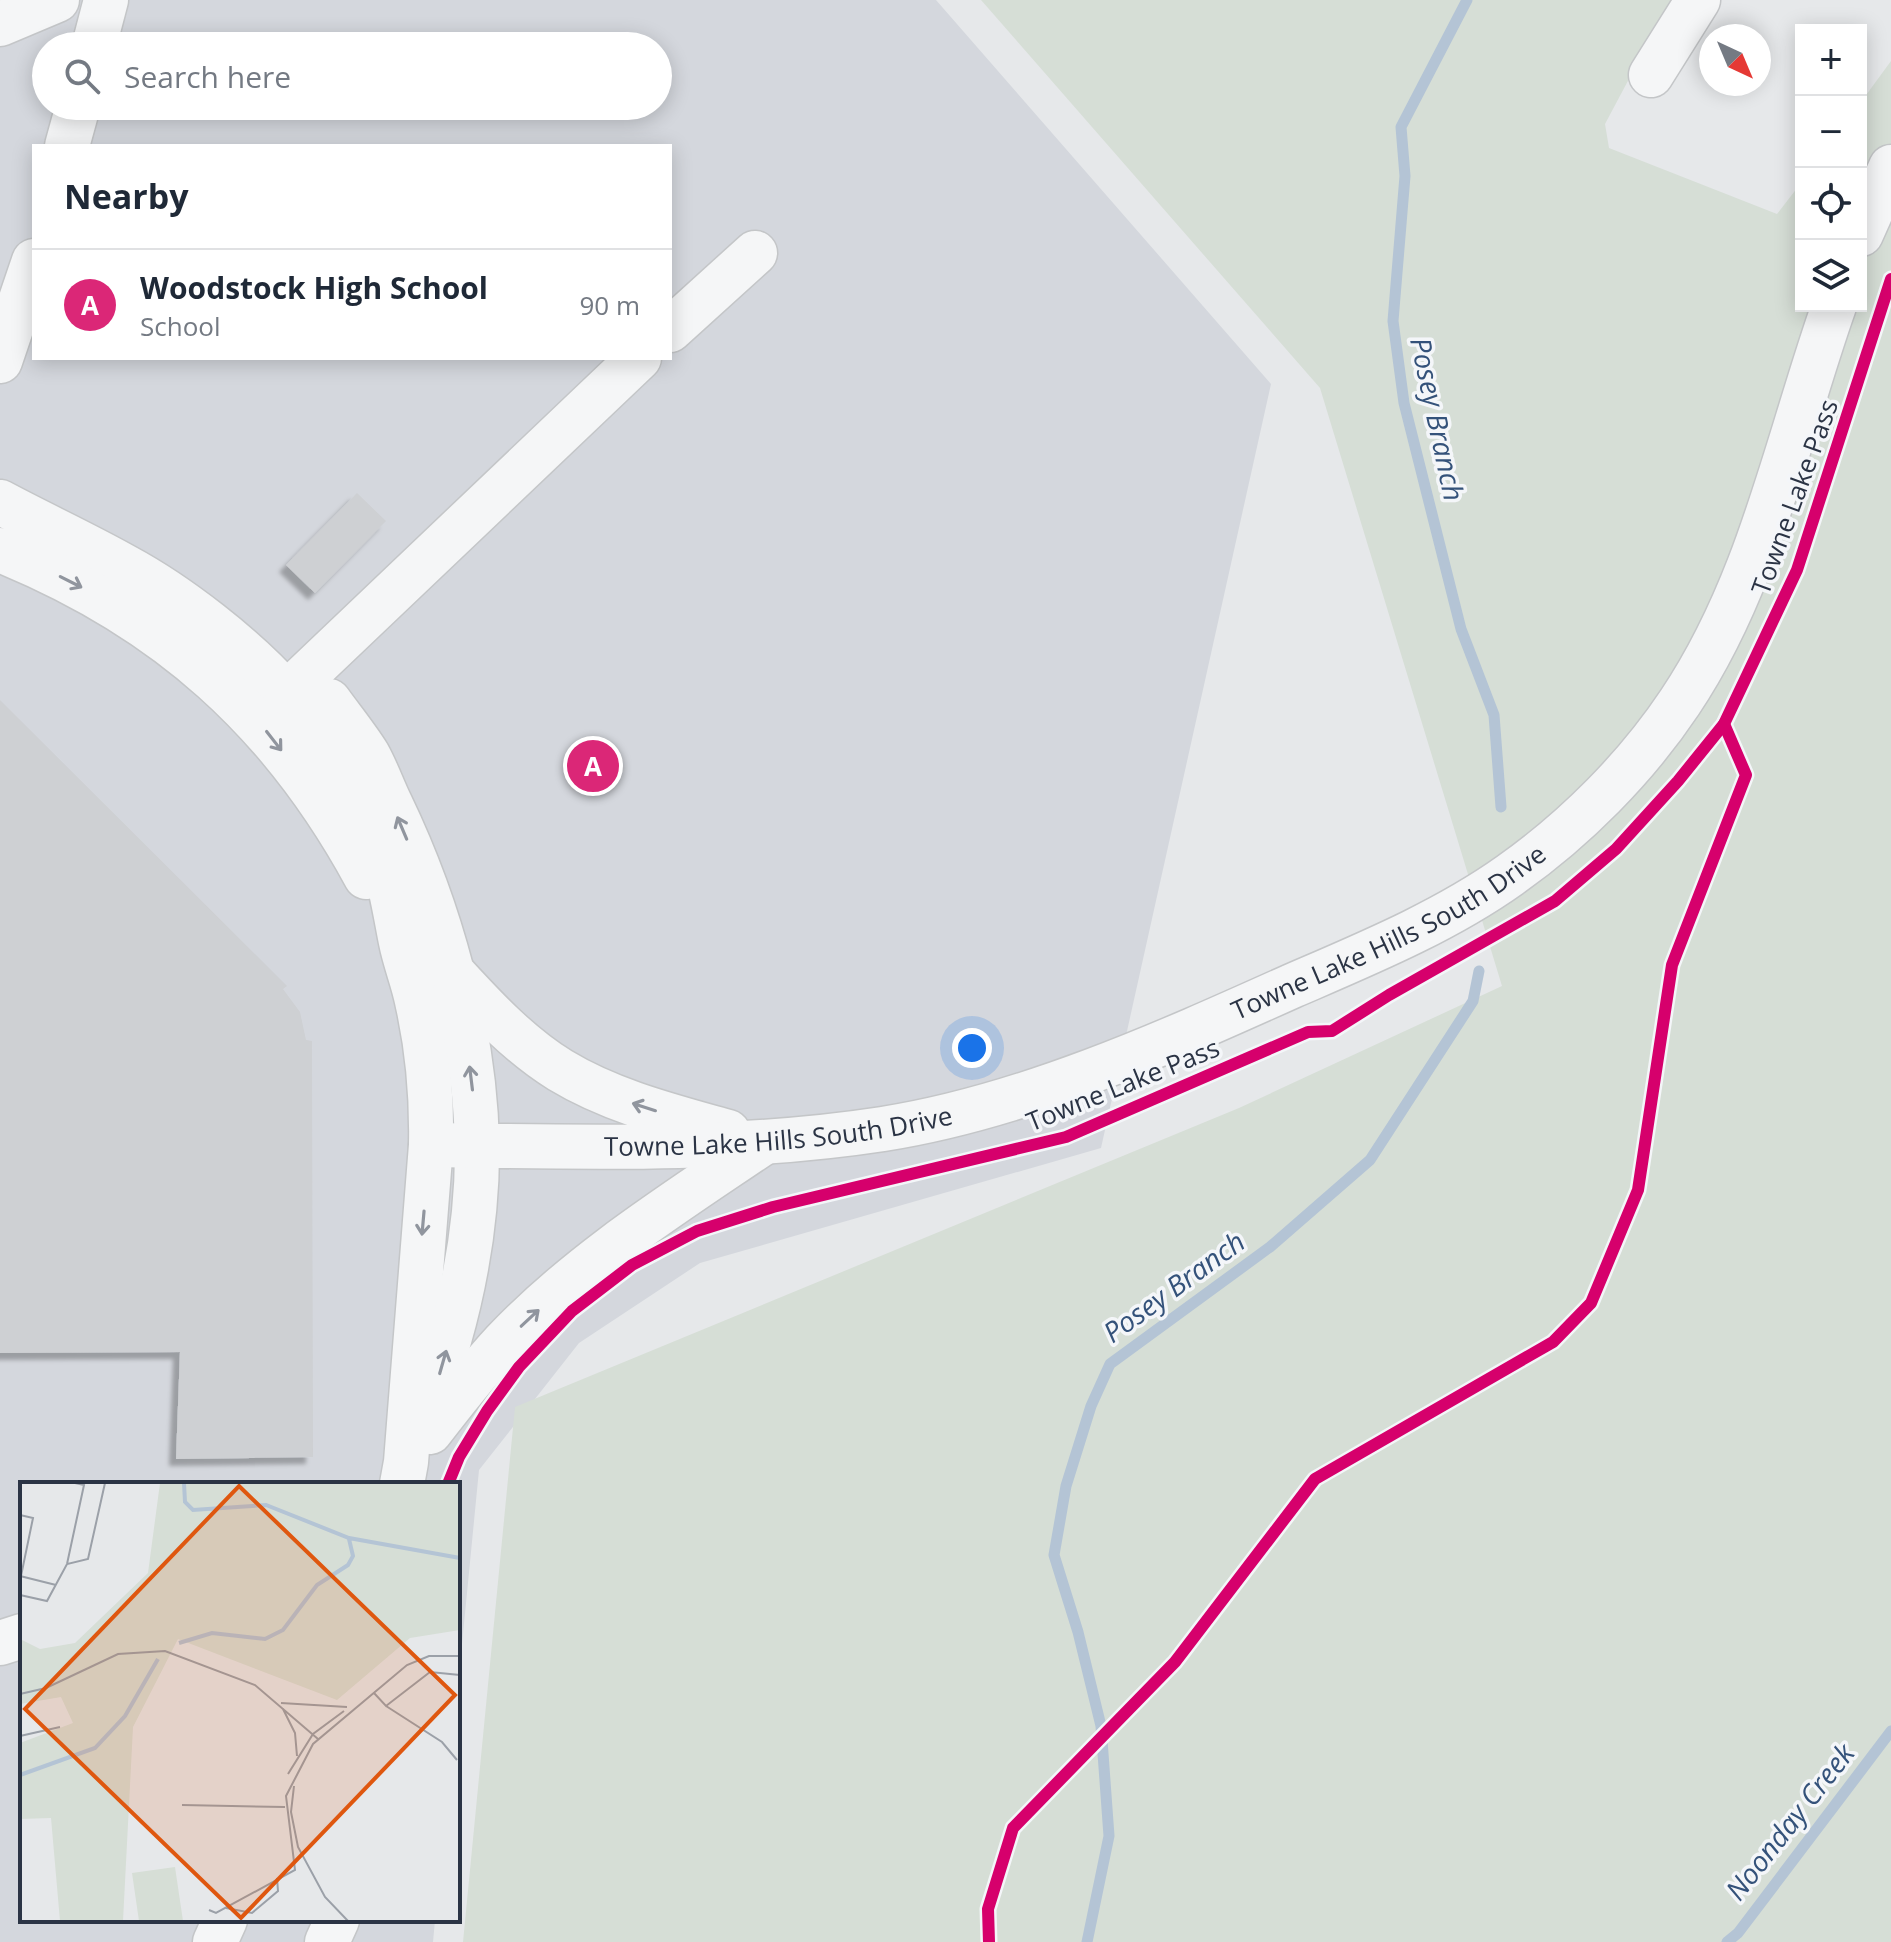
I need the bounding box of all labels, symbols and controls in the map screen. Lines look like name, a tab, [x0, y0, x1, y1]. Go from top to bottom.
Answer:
north arrow	[1699, 24, 1771, 96]
map controls	[1795, 24, 1867, 312]
button: +	[1795, 24, 1867, 96]
search box	[32, 32, 672, 120]
icon: search	[60, 54, 104, 98]
text: Search here	[124, 56, 291, 97]
button: −	[1795, 96, 1867, 168]
button: locate	[1795, 168, 1867, 240]
text: Nearby	[64, 173, 189, 219]
button: layers	[1795, 240, 1867, 312]
text: Woodstock High School	[140, 267, 488, 308]
text: A	[81, 287, 99, 323]
text: 90 m	[579, 287, 640, 323]
text: School	[140, 308, 221, 344]
water label: Posey Branch	[1402, 333, 1474, 504]
street label: Towne Lake Pass	[1742, 394, 1846, 599]
one-way arrow	[59, 575, 83, 590]
one-way arrow	[266, 730, 283, 751]
pin: A	[567, 736, 619, 796]
one-way arrow	[393, 817, 408, 841]
street label: Towne Lake Hills South Drive	[1225, 836, 1553, 1028]
your location	[952, 1028, 992, 1068]
street label: Towne Lake Pass	[1021, 1029, 1225, 1139]
one-way arrow	[463, 1066, 478, 1091]
street label: Towne Lake Hills South Drive	[604, 1097, 956, 1164]
one-way arrow	[632, 1098, 657, 1113]
one-way arrow	[415, 1209, 430, 1235]
water label: Posey Branch	[1095, 1222, 1252, 1350]
one-way arrow	[519, 1309, 539, 1327]
one-way arrow	[436, 1350, 451, 1376]
inset map	[20, 1482, 460, 1922]
water label: Noonday Creek	[1716, 1734, 1863, 1907]

